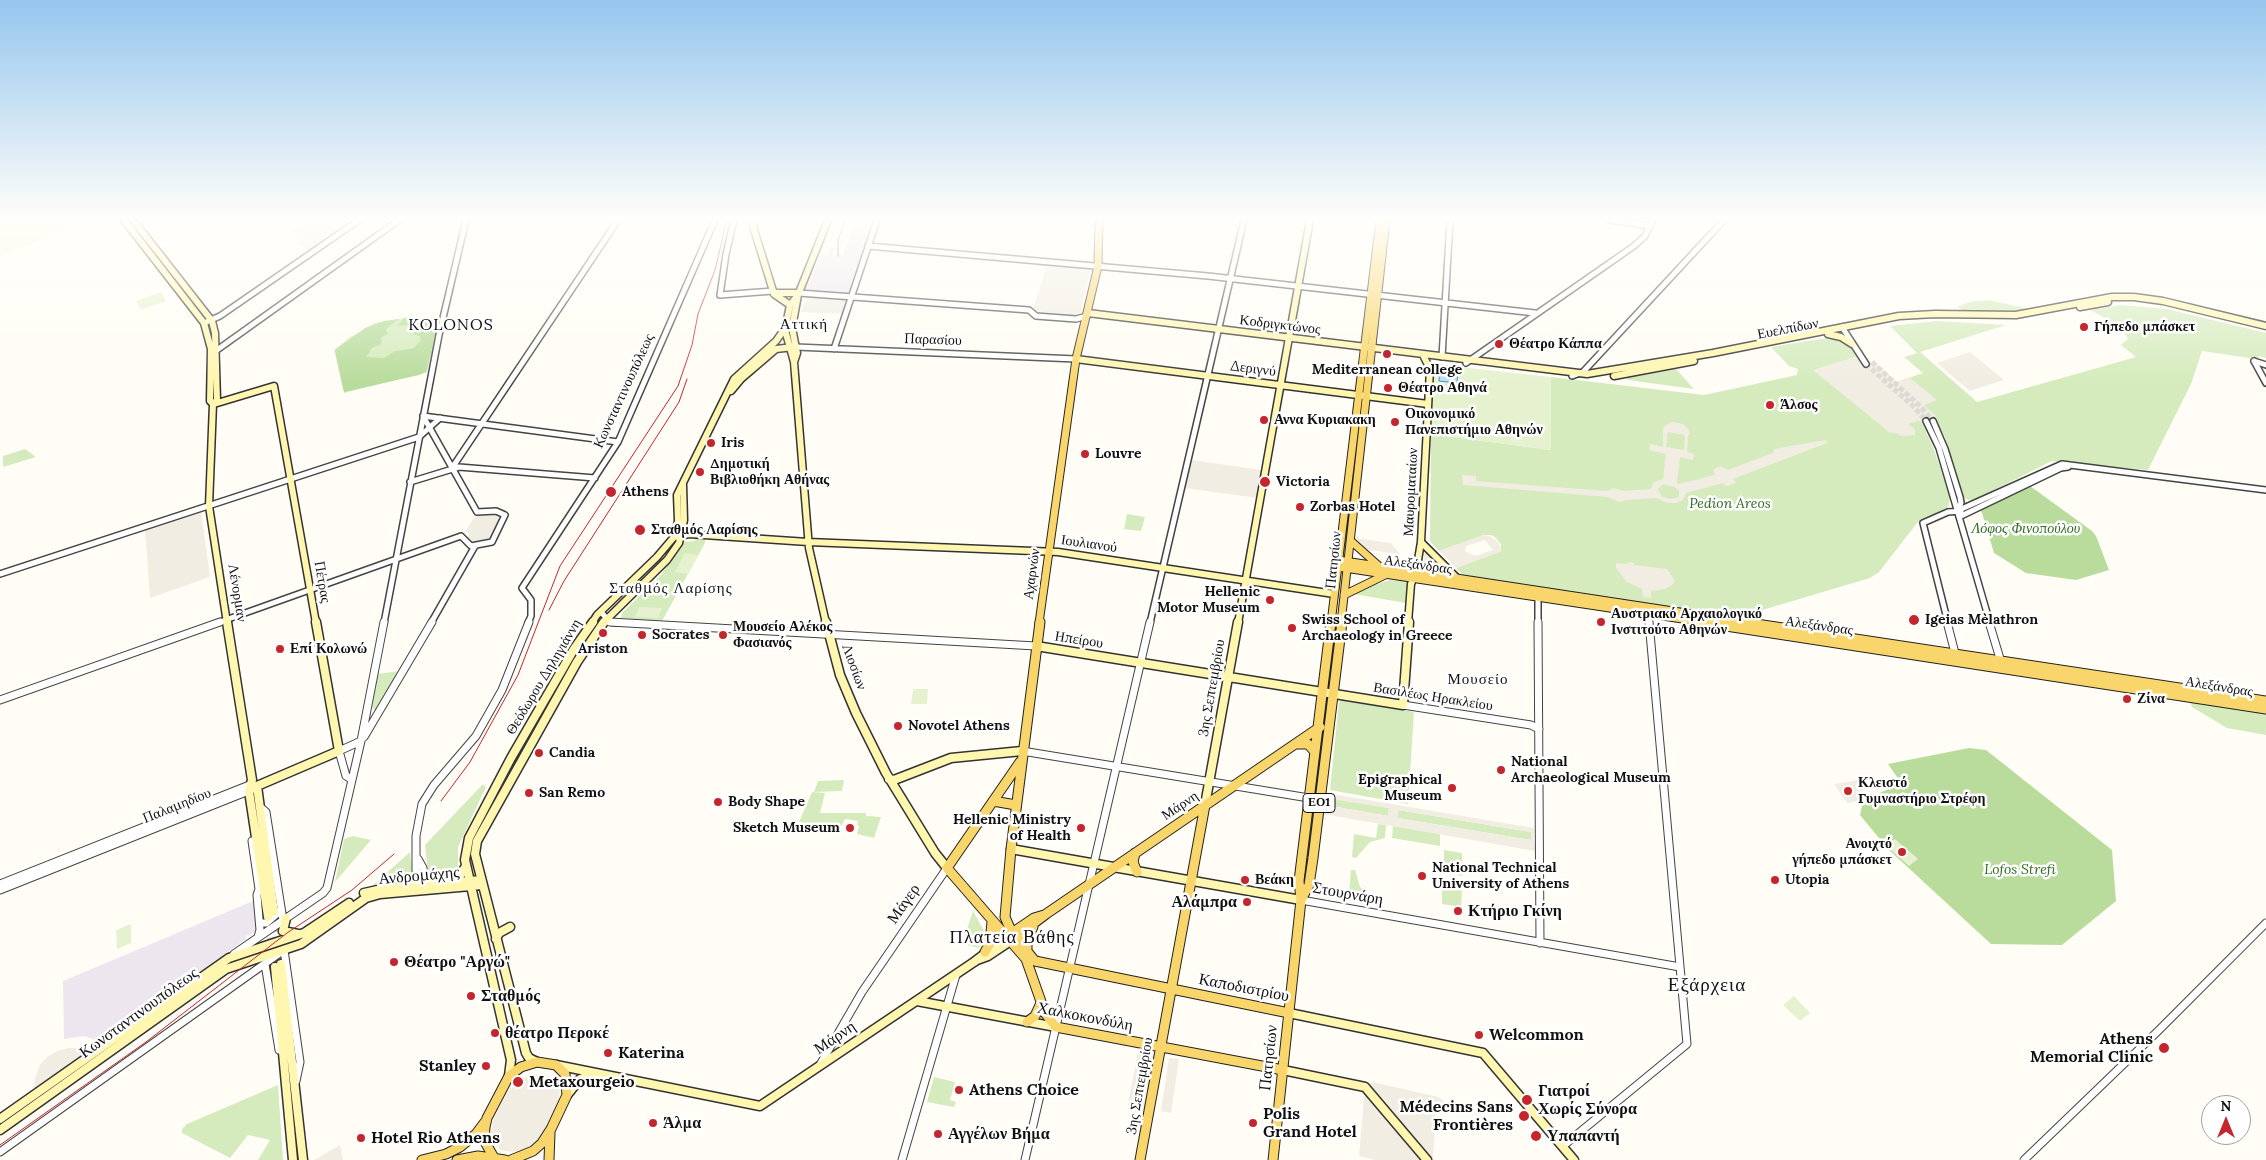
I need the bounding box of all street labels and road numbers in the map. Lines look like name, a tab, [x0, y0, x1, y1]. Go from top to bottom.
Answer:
street label: Κοδριγκτώνος	[1239, 312, 1321, 338]
street label: Ευελπίδων	[1756, 315, 1820, 343]
street label: Κωνσταντινουπόλεως	[590, 331, 658, 451]
street label: Παρασίου	[904, 331, 962, 349]
street label: Δεριγνύ	[1229, 358, 1277, 380]
street label: Μαυροματαίων	[1400, 447, 1422, 537]
street label: Πατησίων	[1323, 530, 1345, 590]
street label: Ιουλιανού	[1060, 532, 1118, 556]
street label: Αχαρνών	[1020, 547, 1044, 601]
street label: Αλεξάνδρας	[1383, 552, 1453, 578]
street label: Πέτρας	[310, 560, 334, 604]
street label: Λένορμαν	[224, 563, 250, 623]
street label: Αλεξάνδρας	[1784, 613, 1854, 639]
street label: Θεόδωρου Δηληγιάννη	[503, 616, 585, 738]
street label: Ηπείρου	[1054, 628, 1104, 652]
street label: 3ης Σεπτεμβρίου	[1195, 638, 1229, 738]
street label: Λιοσίων	[838, 642, 870, 692]
street label: Αλεξάνδρας	[2184, 673, 2254, 701]
street label: Βασιλέως Ηρακλείου	[1372, 679, 1494, 715]
street label: Παλαμηδίου	[140, 785, 214, 827]
street label: Μάρνη	[1159, 788, 1201, 824]
road number: ΕΟ1	[1303, 794, 1335, 812]
street label: Ανδρομάχης	[378, 863, 460, 889]
street label: Στουρνάρη	[1311, 878, 1385, 910]
street label: Μάγερ	[883, 880, 925, 928]
street label: Κωνσταντινουπόλεως	[76, 964, 202, 1062]
street label: Καποδιστρίου	[1197, 970, 1291, 1006]
street label: Χαλκοκονδύλη	[1035, 998, 1135, 1036]
street label: Μάρνη	[810, 1017, 860, 1059]
street label: Πατησίων	[1256, 1024, 1282, 1092]
street label: 3ης Σεπτεμβρίου	[1123, 1036, 1157, 1136]

